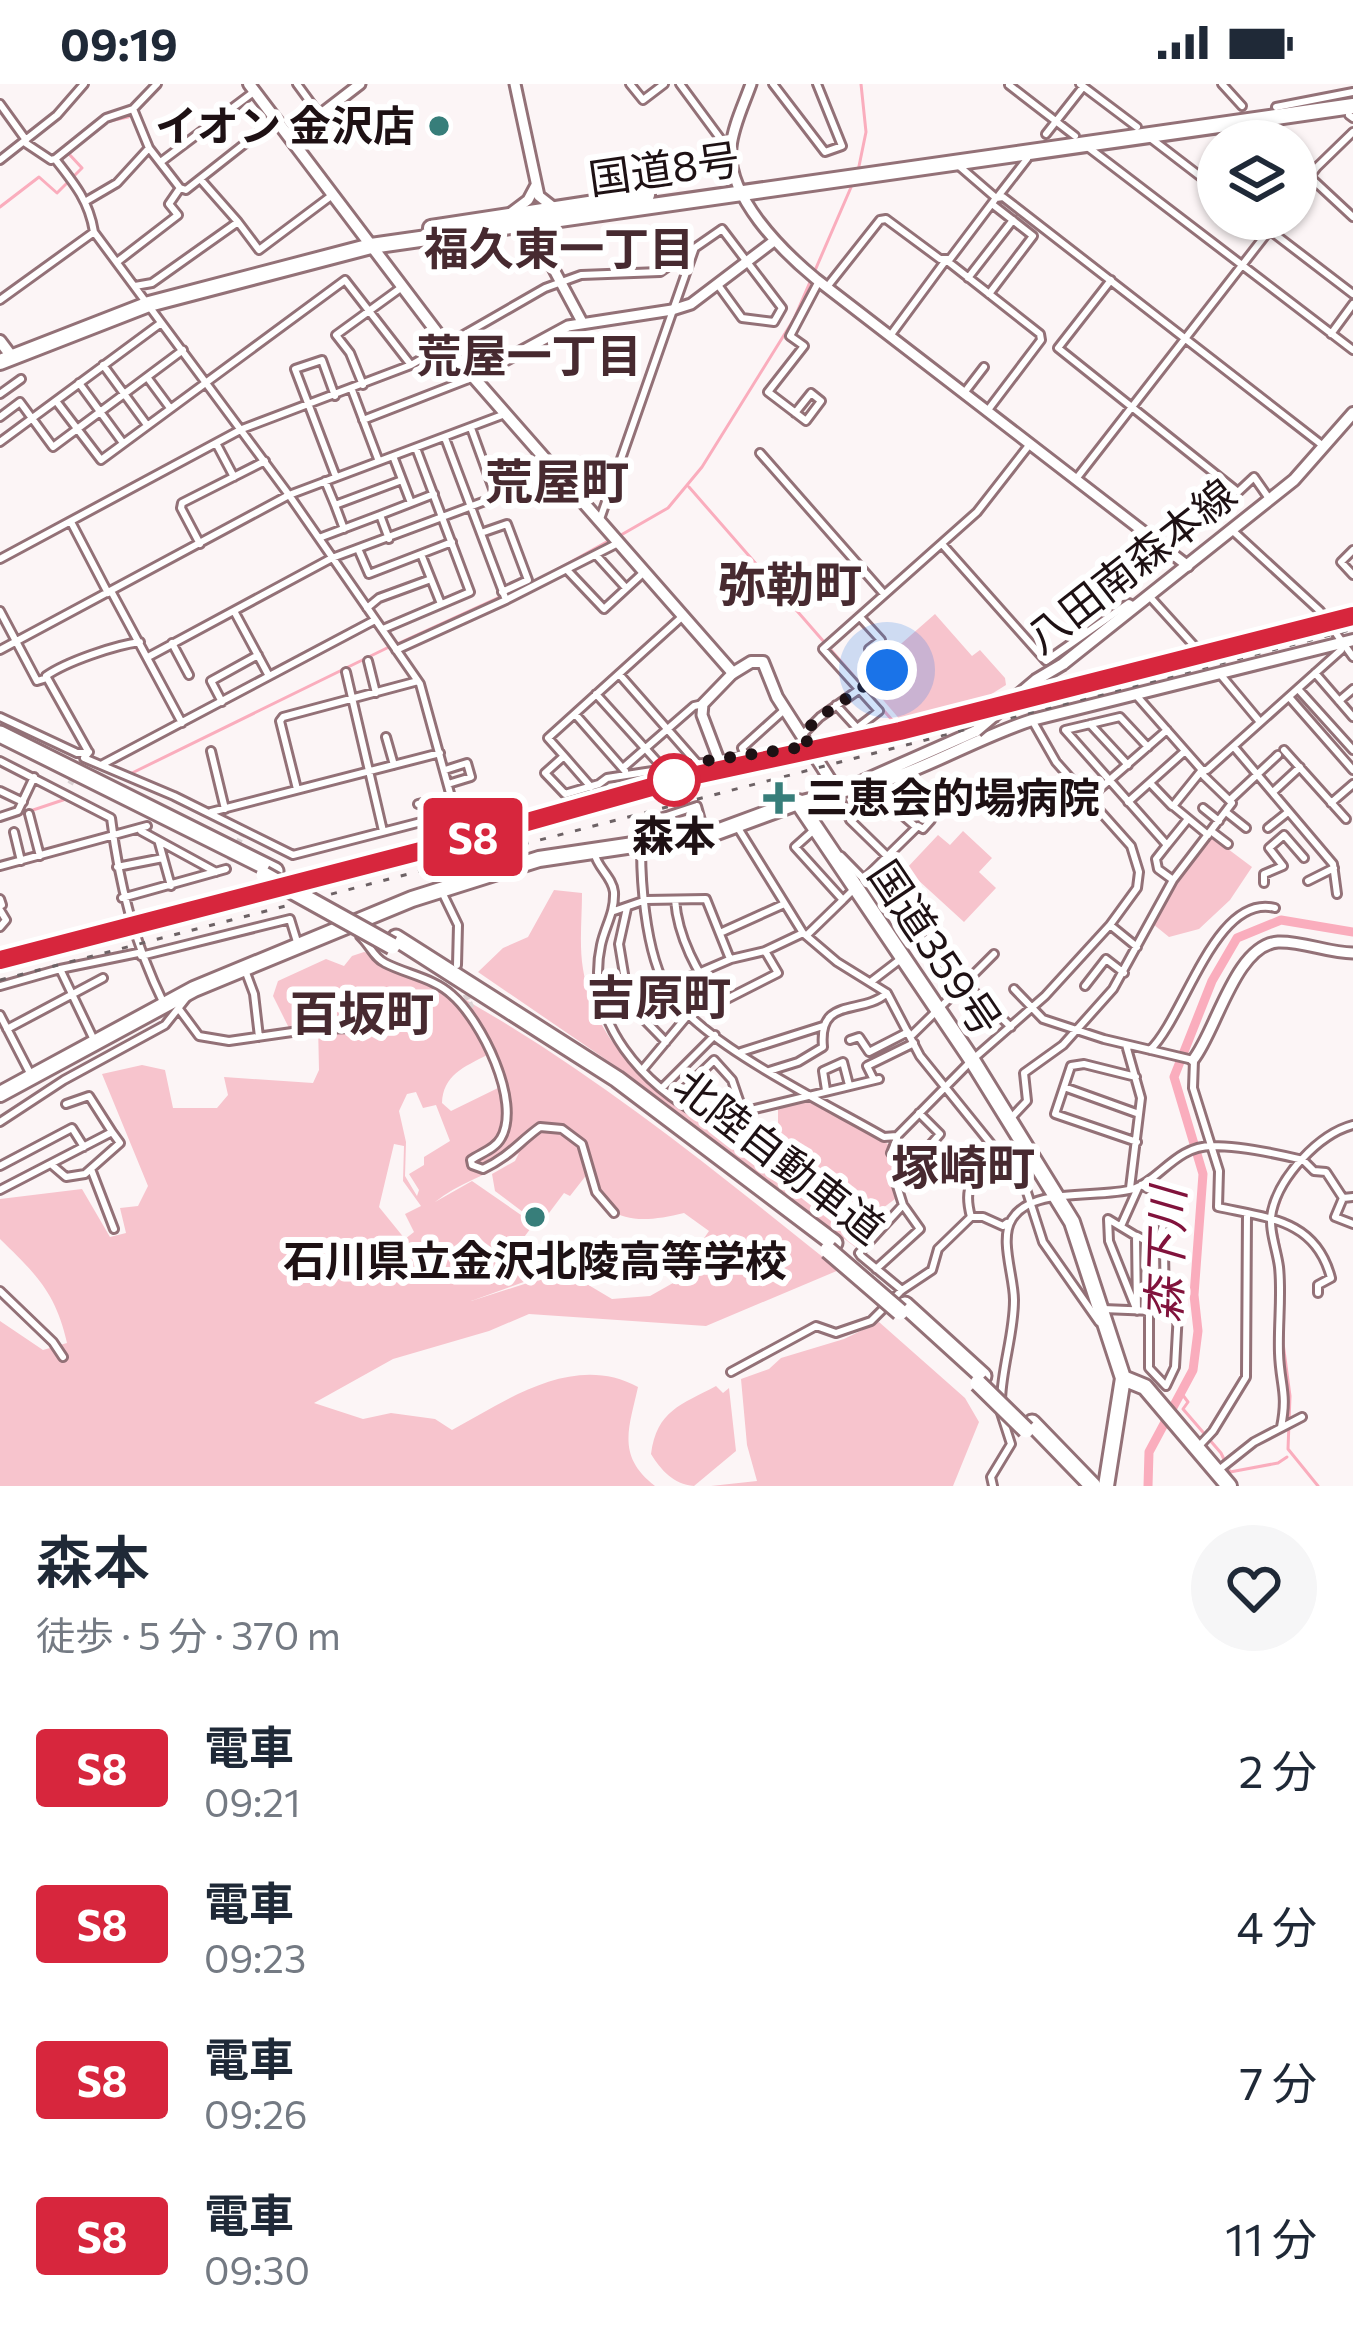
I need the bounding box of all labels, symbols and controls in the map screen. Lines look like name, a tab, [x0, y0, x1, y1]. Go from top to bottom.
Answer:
text: 09:19	[60, 15, 178, 70]
place label: イオン 金沢店	[155, 98, 415, 150]
marker: イオン 金沢店	[426, 113, 452, 139]
map controls	[1197, 120, 1317, 240]
button: layers	[1197, 120, 1317, 240]
street label: 国道8号	[585, 131, 742, 203]
district label: 福久東一丁目	[424, 219, 694, 274]
district label: 荒屋一丁目	[416, 326, 642, 381]
district label: 荒屋町	[485, 450, 629, 509]
street label: 八田南森本線	[1014, 466, 1245, 662]
district label: 弥勒町	[718, 553, 862, 612]
your location	[857, 640, 917, 700]
marker: 森本	[649, 755, 699, 805]
place label: 三恵会的場病院	[806, 770, 1100, 822]
marker: 三恵会的場病院	[763, 782, 795, 814]
line badge: S8	[419, 798, 527, 876]
place label: 森本	[632, 808, 716, 860]
text: S8	[447, 811, 499, 863]
street label: 国道359号	[859, 850, 1014, 1044]
district label: 吉原町	[587, 966, 731, 1025]
district label: 百坂町	[290, 982, 434, 1041]
street label: 北陸自動車道	[665, 1057, 896, 1253]
district label: 塚崎町	[891, 1136, 1035, 1195]
water label: 森下川	[1134, 1183, 1193, 1323]
marker: 石川県立金沢北陵高等学校	[522, 1204, 548, 1230]
place label: 石川県立金沢北陵高等学校	[283, 1233, 787, 1285]
text: 森本	[36, 1525, 150, 1595]
button: heart	[1191, 1525, 1317, 1651]
text: 徒歩 · 5 分 · 370 m	[36, 1610, 341, 1658]
text: 電車	[204, 1718, 294, 1773]
text: S8	[76, 1742, 128, 1794]
text: 2 分	[1238, 1742, 1317, 1797]
text: 09:21	[204, 1777, 301, 1825]
text: 電車	[204, 1874, 294, 1929]
text: S8	[76, 1898, 128, 1950]
text: 4 分	[1236, 1898, 1317, 1953]
text: 09:23	[204, 1933, 306, 1981]
text: 電車	[204, 2030, 294, 2085]
text: S8	[76, 2054, 128, 2106]
text: 7 分	[1240, 2054, 1317, 2109]
text: 09:26	[204, 2089, 308, 2137]
text: 電車	[204, 2186, 294, 2241]
text: S8	[76, 2210, 128, 2262]
text: 11 分	[1225, 2210, 1317, 2265]
text: 09:30	[204, 2245, 310, 2293]

